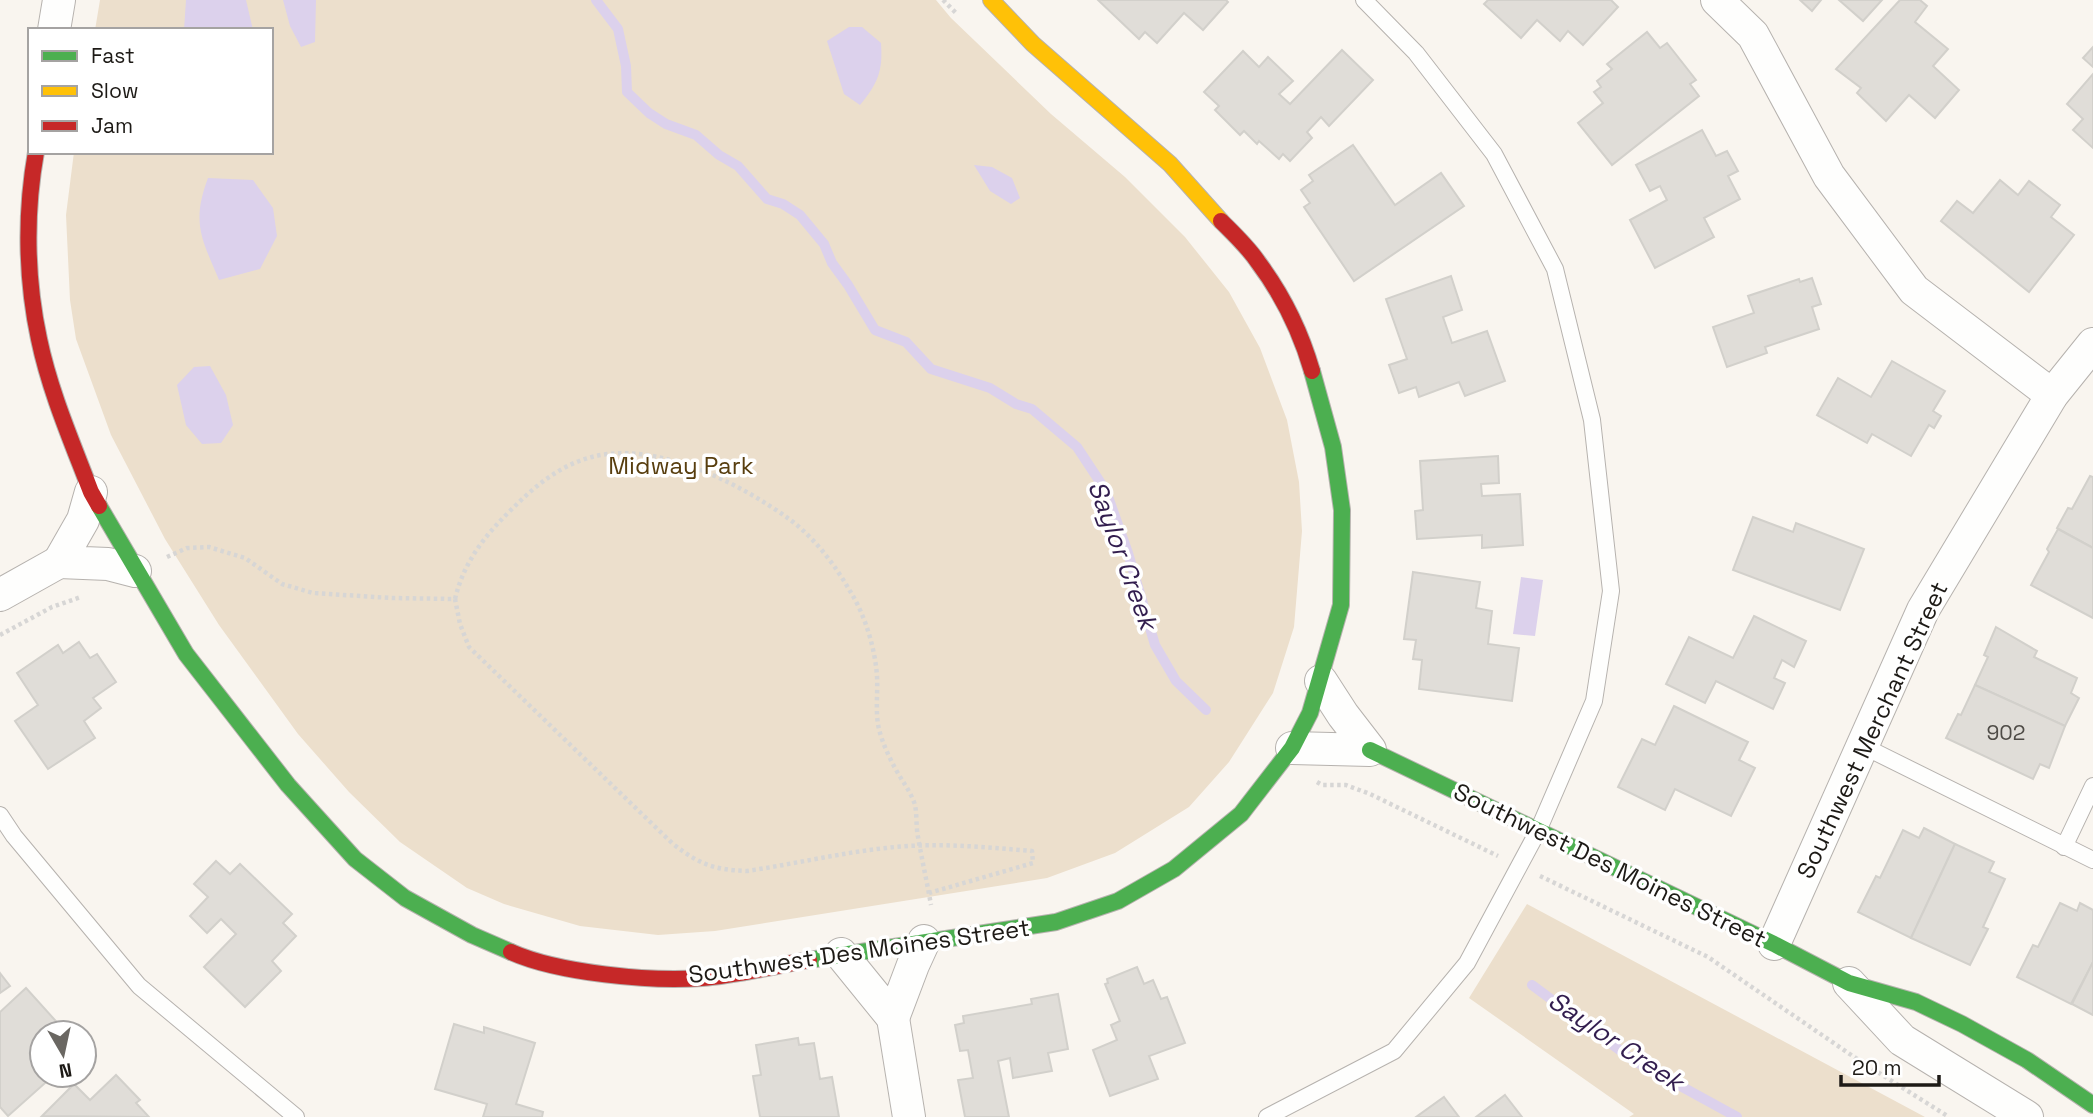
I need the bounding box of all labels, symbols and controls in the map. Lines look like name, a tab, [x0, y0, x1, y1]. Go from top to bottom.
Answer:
legend	[28, 28, 273, 154]
text: Fast	[91, 42, 135, 69]
text: Slow	[91, 77, 139, 104]
text: Jam	[91, 112, 133, 139]
park label: Midway Park	[608, 450, 754, 481]
water label: Saylor Creek	[1080, 476, 1167, 637]
street label: Southwest Merchant Street	[1789, 577, 1955, 883]
house number: 902	[1987, 719, 2025, 746]
street label: Southwest Des Moines Street	[1449, 776, 1771, 954]
street label: Southwest Des Moines Street	[686, 912, 1032, 990]
water label: Saylor Creek	[1542, 983, 1693, 1100]
north arrow	[28, 1019, 98, 1089]
scale bar	[1841, 1044, 1939, 1088]
text: 20 m	[1852, 1054, 1902, 1081]
text: N	[57, 1057, 74, 1084]

